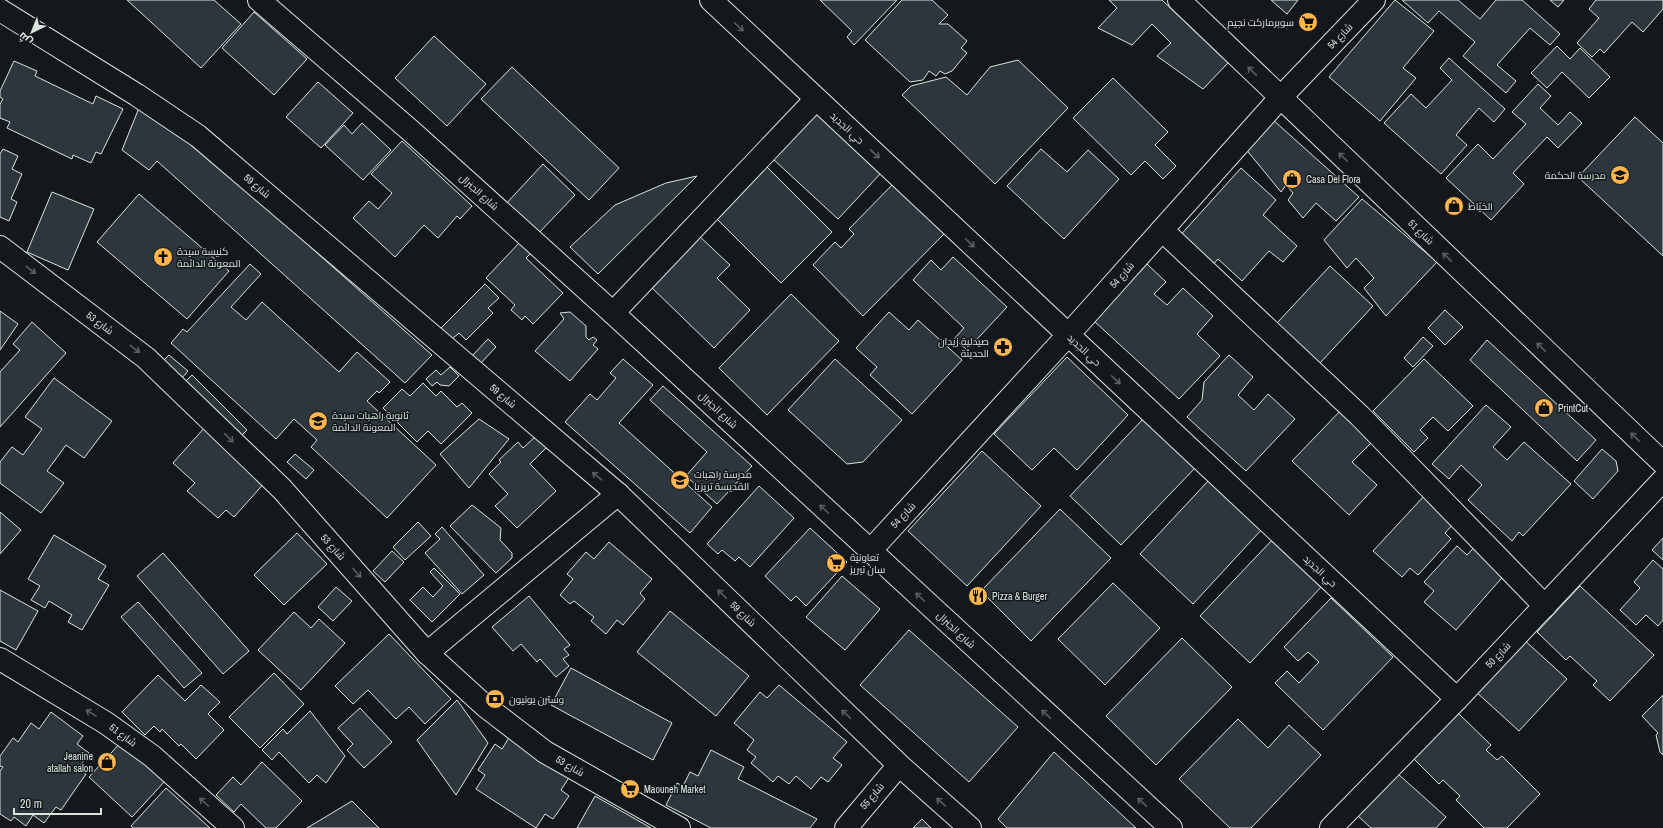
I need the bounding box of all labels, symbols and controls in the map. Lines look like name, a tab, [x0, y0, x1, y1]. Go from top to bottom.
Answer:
supermarket icon: سوبرماركت نجيم	[1297, 11, 1319, 33]
north arrow	[12, 12, 52, 52]
place label: سوبرماركت نجيم	[1227, 16, 1294, 30]
street label: شارع 54	[1325, 20, 1355, 52]
one-way arrow	[734, 22, 744, 31]
text: ش	[15, 29, 35, 49]
one-way arrow	[1247, 66, 1257, 75]
street label: حي الجديد	[827, 109, 867, 148]
one-way arrow	[870, 149, 880, 159]
one-way arrow	[1338, 153, 1348, 162]
school or university icon: مدرسة الحكمة	[1609, 164, 1631, 186]
shop icon: Casa Del Flora	[1281, 168, 1303, 190]
place label: مدرسة الحكمة	[1545, 169, 1606, 182]
street label: شارع 59	[241, 171, 273, 201]
street label: شارع الجنرال	[457, 171, 501, 213]
place label: Casa Del Flora	[1306, 173, 1361, 186]
shop icon: الخيّاط	[1443, 195, 1465, 217]
place label: الخيّاط	[1468, 200, 1493, 213]
street label: شارع 51	[1405, 217, 1437, 247]
one-way arrow	[965, 238, 975, 248]
place label: كنيسة سيدة المعونة الدائمة	[177, 245, 241, 270]
church icon: كنيسة سيدة المعونة الدائمة	[152, 246, 174, 268]
one-way arrow	[1442, 252, 1452, 262]
street label: شارع 54	[1107, 259, 1137, 291]
one-way arrow	[25, 266, 36, 274]
street label: شارع 53	[84, 309, 116, 337]
street label: حي الجديد	[1064, 331, 1104, 370]
place label: صيدلية زيدان الحديثة	[938, 335, 989, 360]
pharmacy icon: صيدلية زيدان الحديثة	[992, 336, 1014, 358]
one-way arrow	[1536, 342, 1546, 352]
one-way arrow	[129, 345, 140, 353]
one-way arrow	[1111, 375, 1121, 384]
street label: شارع 59	[487, 381, 519, 411]
street label: شارع الجنرال	[696, 389, 740, 431]
shop icon: PrintCut	[1533, 397, 1555, 419]
place label: PrintCut	[1558, 402, 1589, 415]
place label: ثانوية راهبات سيدة المعونة الدائمة	[332, 409, 409, 434]
school or university icon: ثانوية راهبات سيدة المعونة الدائمة	[307, 410, 329, 432]
one-way arrow	[1630, 432, 1640, 441]
one-way arrow	[224, 433, 234, 443]
place label: مدرسة راهبات القديسة تريزيا	[694, 468, 752, 493]
school or university icon: مدرسة راهبات القديسة تريزيا	[669, 469, 691, 491]
one-way arrow	[591, 472, 602, 481]
street label: شارع 54	[888, 499, 918, 531]
one-way arrow	[819, 504, 829, 514]
street label: شارع 53	[318, 531, 348, 563]
place label: تعاونية سان تيريز	[849, 551, 885, 576]
supermarket icon: تعاونية سان تيريز	[825, 552, 847, 574]
street label: حي الجديد	[1300, 552, 1340, 591]
one-way arrow	[352, 568, 361, 578]
restaurant icon: Pizza & Burger	[967, 585, 989, 607]
one-way arrow	[717, 589, 727, 599]
place label: Pizza & Burger	[992, 590, 1047, 603]
one-way arrow	[915, 593, 925, 602]
street label: شارع 59	[727, 599, 759, 629]
street label: شارع الجنرال	[934, 609, 978, 651]
street label: شارع 50	[1483, 639, 1513, 671]
bank icon: وسترن يونيون	[484, 688, 506, 710]
place label: وسترن يونيون	[509, 693, 564, 706]
one-way arrow	[85, 709, 97, 717]
one-way arrow	[841, 709, 851, 718]
one-way arrow	[1041, 709, 1051, 718]
street label: شارع 51	[107, 721, 139, 749]
place label: Jeanine atallah salon	[47, 750, 93, 775]
shop icon: Jeanine atallah salon	[96, 751, 118, 773]
street label: شارع 53	[553, 753, 587, 779]
supermarket icon: Maouneh Market	[619, 778, 641, 800]
street label: شارع 55	[857, 780, 887, 812]
place label: Maouneh Market	[644, 783, 706, 796]
scale bar	[14, 790, 101, 816]
text: 20 m	[20, 796, 42, 812]
one-way arrow	[936, 797, 946, 807]
one-way arrow	[1137, 797, 1147, 806]
one-way arrow	[199, 798, 209, 807]

